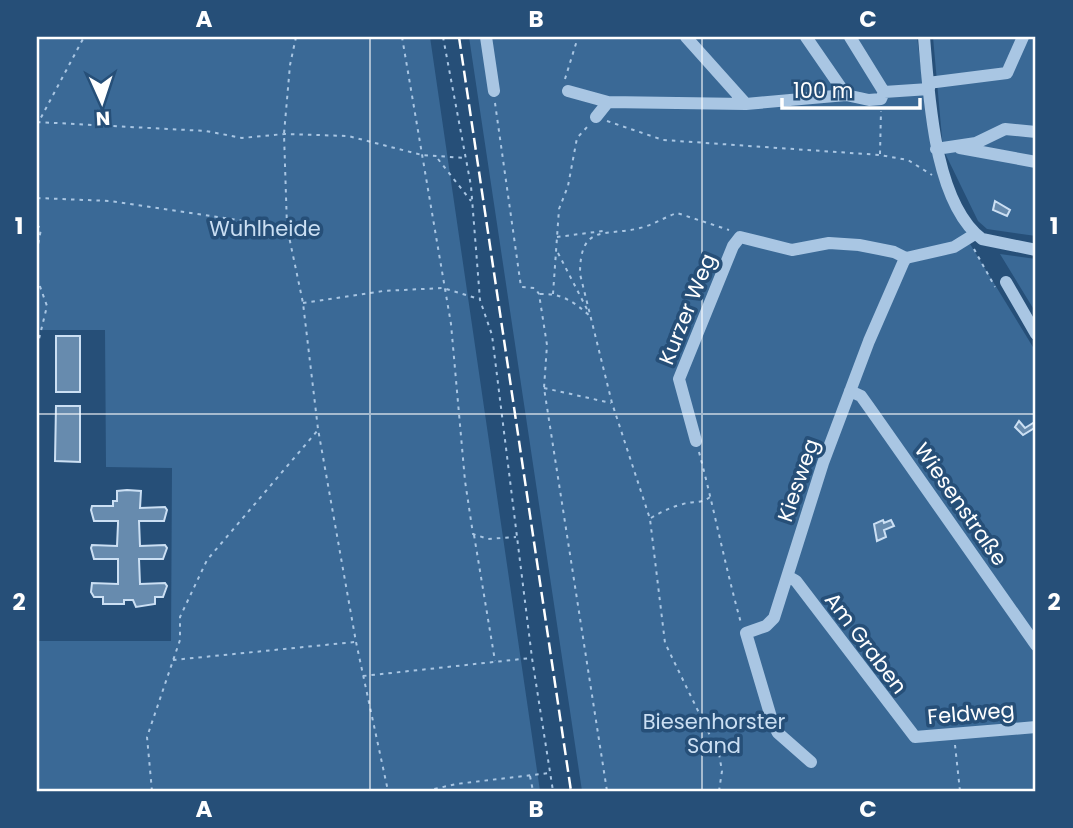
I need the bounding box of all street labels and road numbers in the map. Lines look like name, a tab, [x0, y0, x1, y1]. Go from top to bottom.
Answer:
street label: Kurzer Weg	[652, 249, 722, 369]
street label: Kiesweg	[770, 435, 826, 525]
street label: Wiesenstraße	[908, 437, 1014, 571]
street label: Am Graben	[818, 586, 914, 700]
street label: Feldweg	[926, 695, 1016, 731]

